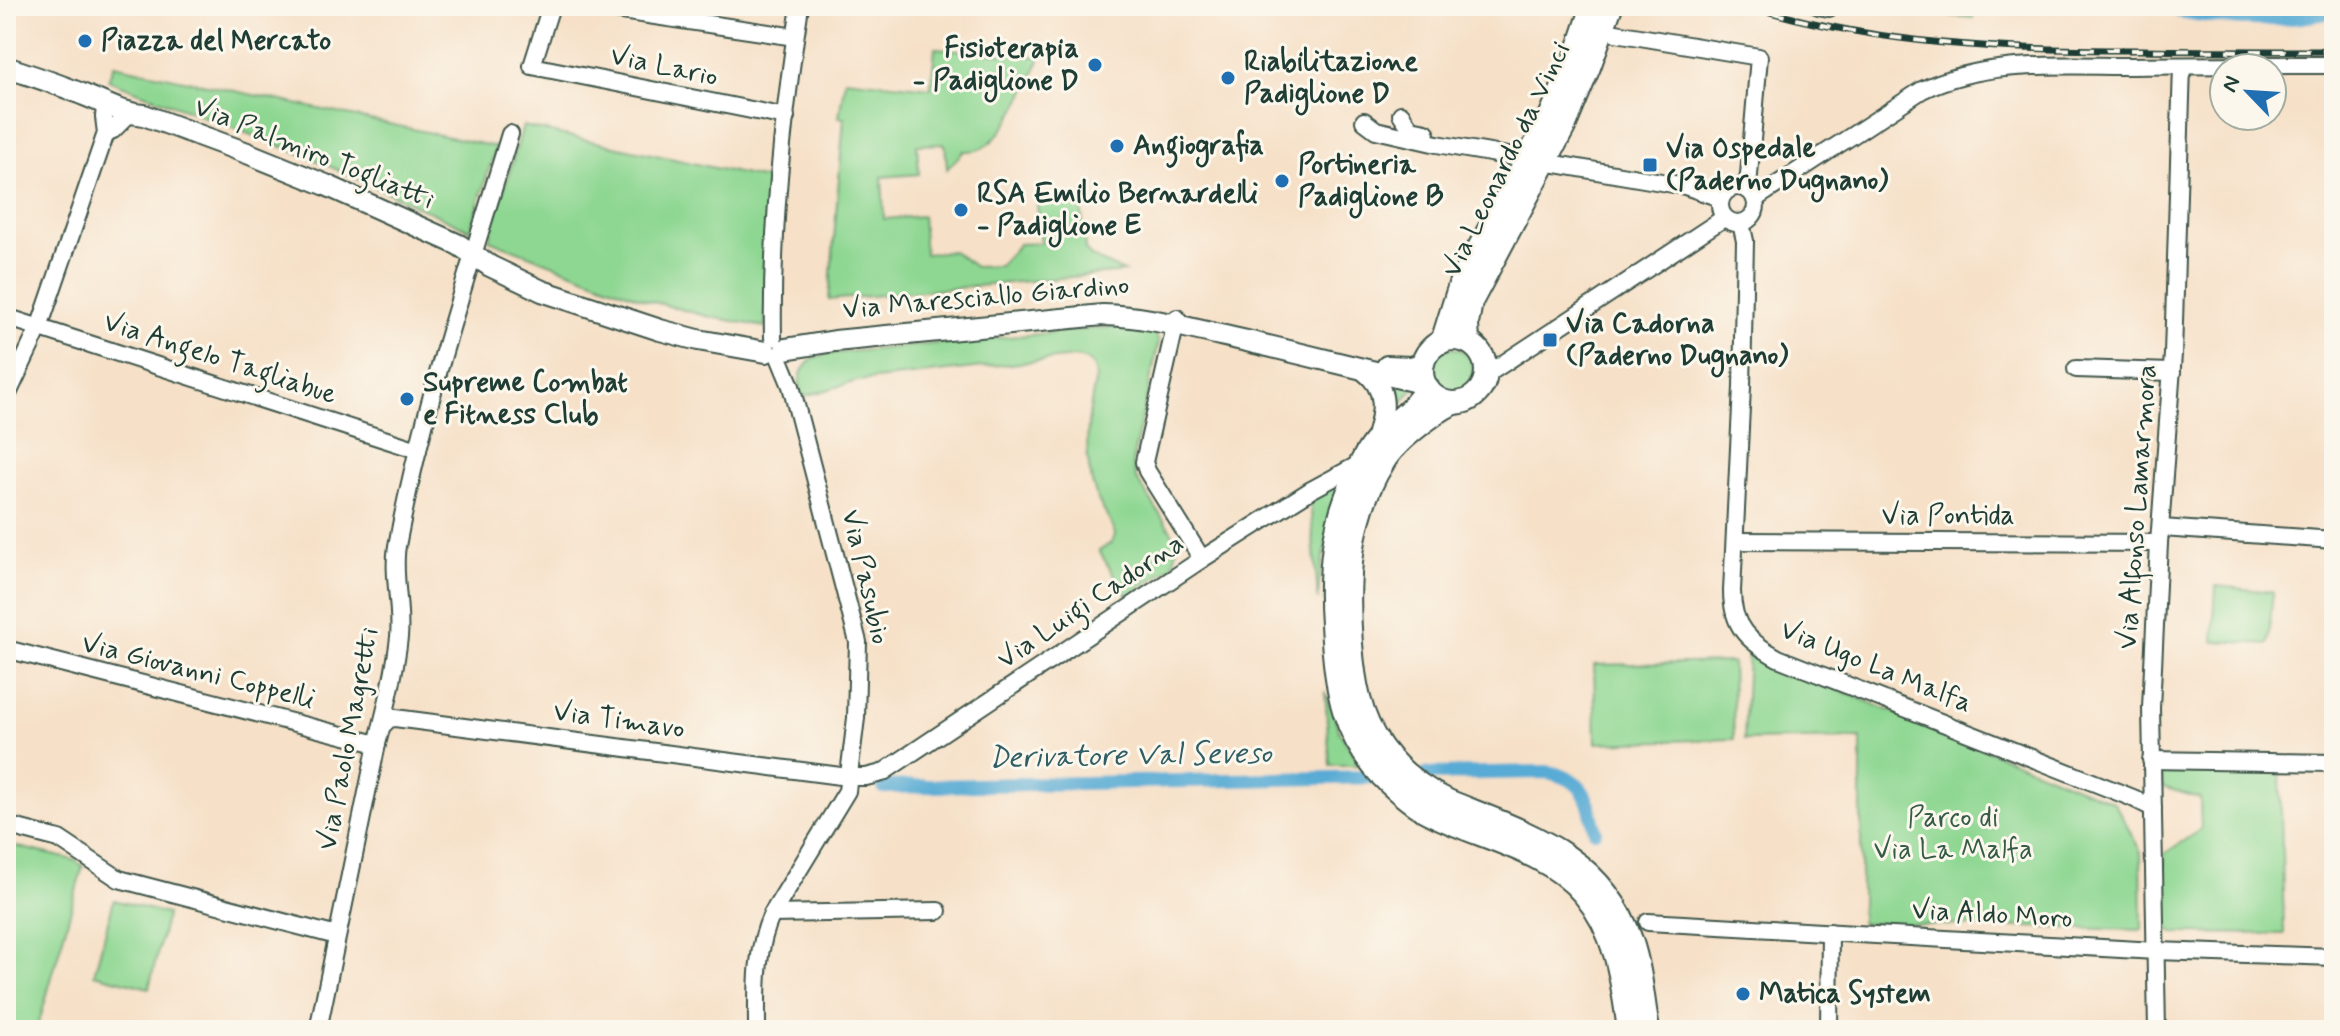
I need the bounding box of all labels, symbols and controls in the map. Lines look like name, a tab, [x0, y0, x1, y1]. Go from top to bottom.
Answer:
place label: Piazza del Mercato	[101, 23, 331, 60]
place label: Fisioterapia - Padiglione D	[913, 31, 1079, 103]
marker: Piazza del Mercato	[76, 32, 94, 50]
street label: Via Leonardo da Vinci	[1434, 36, 1580, 284]
street label: Via Lario	[607, 38, 721, 96]
place label: Riabilitazione Padiglione D	[1244, 44, 1418, 116]
north arrow	[2208, 52, 2288, 132]
marker: Fisioterapia - Padiglione D	[1086, 56, 1104, 74]
marker: Riabilitazione Padiglione D	[1219, 69, 1237, 87]
text: N	[2216, 72, 2247, 97]
street label: Via Palmiro Togliatti	[187, 89, 440, 222]
place label: Angiografia	[1133, 128, 1264, 168]
place label: Via Ospedale (Paderno Dugnano)	[1666, 131, 1888, 203]
marker: Angiografia	[1108, 137, 1126, 155]
place label: Portineria Padiglione B	[1298, 147, 1444, 219]
marker: Via Ospedale (Paderno Dugnano)	[1641, 156, 1659, 174]
marker: Portineria Padiglione B	[1273, 172, 1291, 190]
place label: RSA Emilio Bernardelli - Padiglione E	[977, 176, 1258, 248]
marker: RSA Emilio Bernardelli - Padiglione E	[952, 201, 970, 219]
street label: Via Maresciallo Giardino	[841, 267, 1131, 329]
street label: Via Angelo Tagliabue	[98, 304, 341, 417]
place label: Via Cadorna (Paderno Dugnano)	[1566, 306, 1788, 378]
marker: Via Cadorna (Paderno Dugnano)	[1541, 331, 1559, 349]
street label: Via Alfonso Lamarmora	[2110, 363, 2168, 651]
place label: Supreme Combat e Fitness Club	[423, 365, 628, 434]
marker: Supreme Combat e Fitness Club	[398, 390, 416, 408]
street label: Via Pontida	[1881, 498, 2015, 535]
street label: Via Pasubio	[832, 506, 898, 648]
street label: Via Luigi Cadorna	[990, 526, 1193, 681]
street label: Via Ugo La Malfa	[1775, 612, 1977, 722]
street label: Via Paolo Magretti	[309, 624, 389, 854]
street label: Via Giovanni Coppelli	[78, 625, 318, 719]
street label: Via Timavo	[551, 693, 687, 749]
water label: Derivatore Val Seveso	[988, 734, 1274, 778]
park label: Parco di Via La Malfa	[1873, 800, 2033, 869]
street label: Via Aldo Moro	[1911, 892, 2073, 938]
place label: Matica System	[1759, 976, 1931, 1013]
marker: Matica System	[1734, 985, 1752, 1003]

